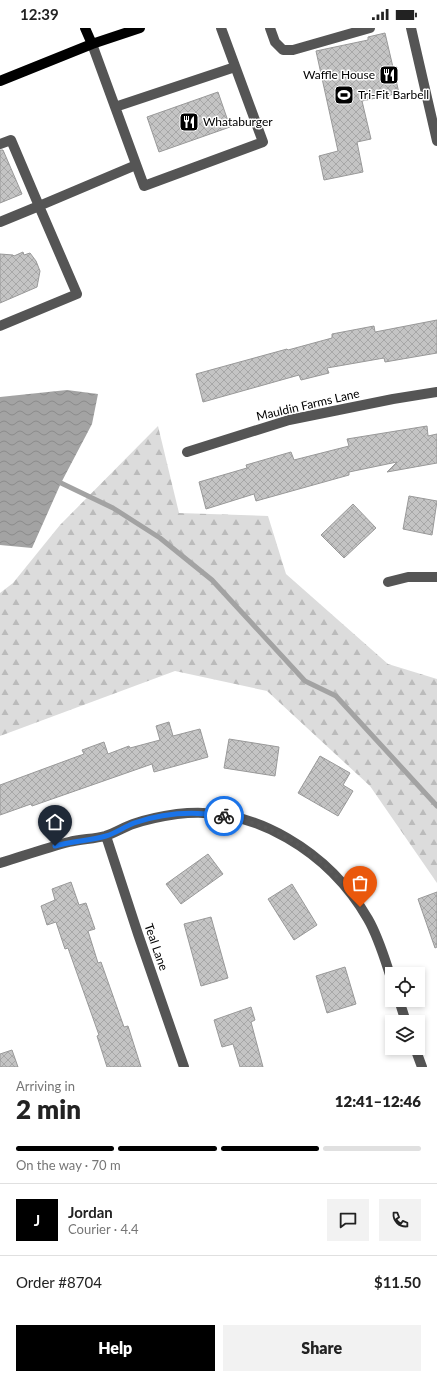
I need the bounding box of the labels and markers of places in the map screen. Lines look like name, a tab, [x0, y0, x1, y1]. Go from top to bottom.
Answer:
restaurant icon: Waffle House	[378, 64, 400, 86]
place label: Waffle House	[303, 67, 375, 82]
sports icon: Tri-Fit Barbell	[333, 84, 355, 106]
place label: Tri-Fit Barbell	[358, 87, 429, 102]
restaurant icon: Whataburger	[178, 111, 200, 133]
place label: Whataburger	[203, 114, 273, 129]
pin	[38, 805, 72, 846]
pin	[343, 866, 377, 907]

